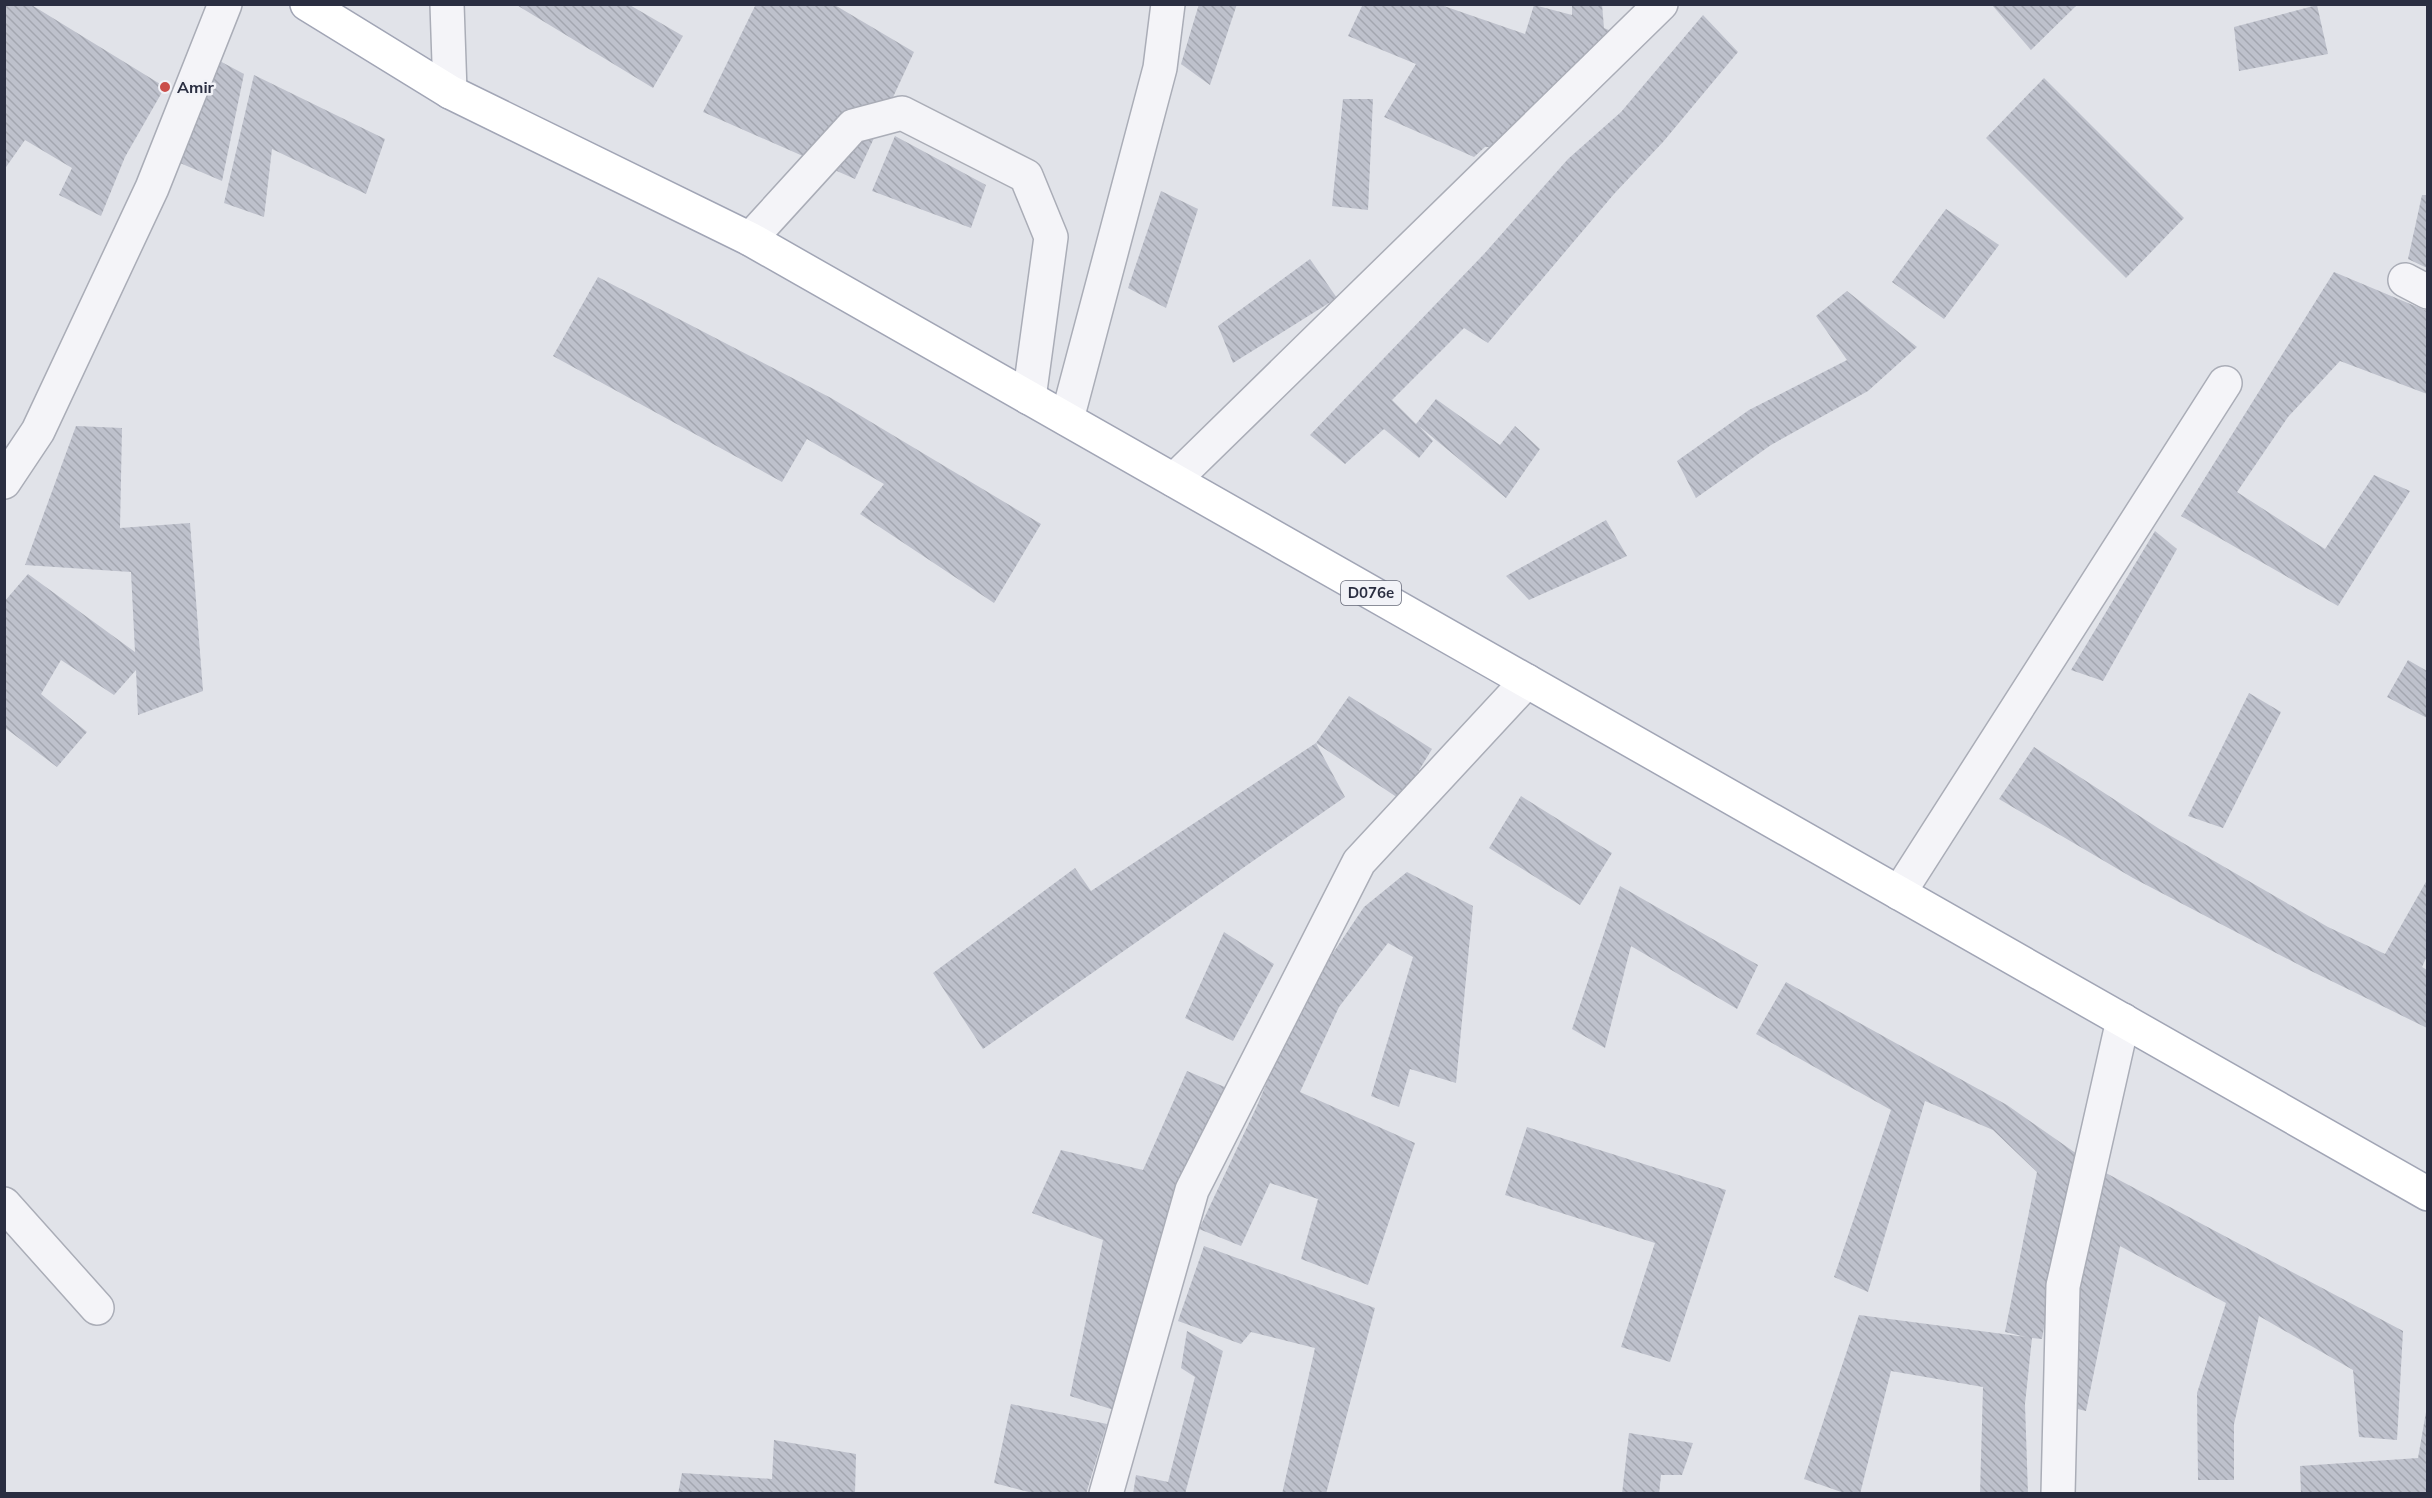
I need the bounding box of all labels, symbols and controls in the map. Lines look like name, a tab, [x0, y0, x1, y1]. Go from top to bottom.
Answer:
place label: Amir	[177, 77, 215, 97]
marker: Amir	[158, 80, 172, 94]
road number: D076e	[1341, 581, 1401, 605]

